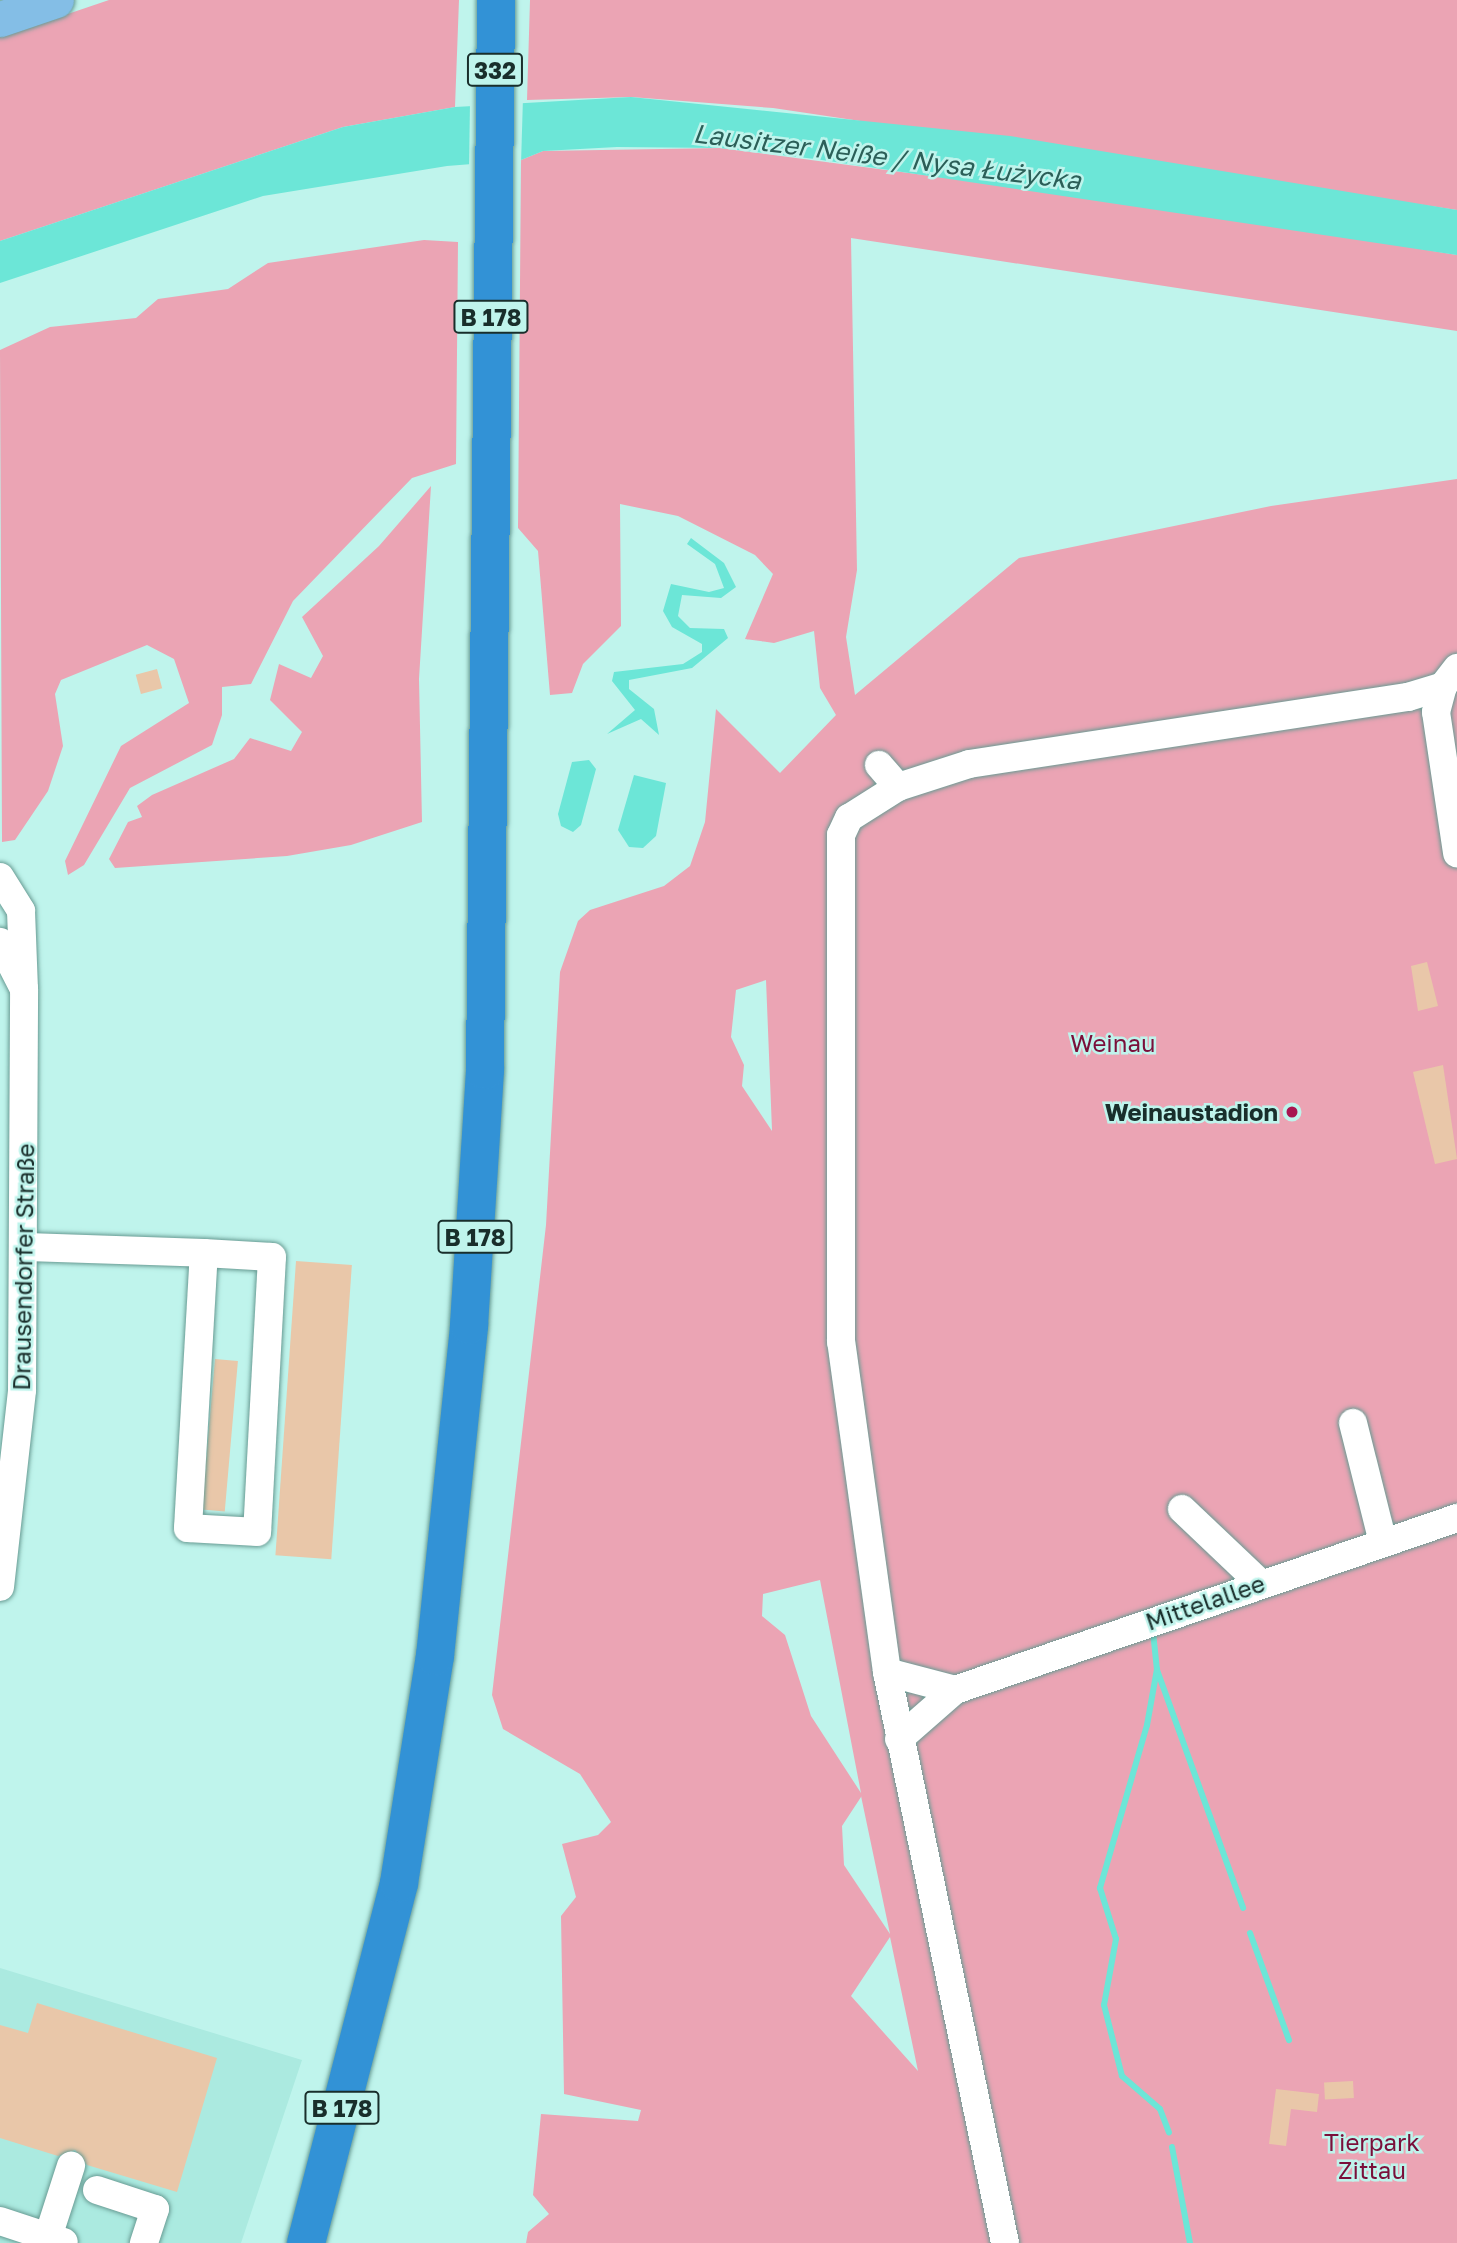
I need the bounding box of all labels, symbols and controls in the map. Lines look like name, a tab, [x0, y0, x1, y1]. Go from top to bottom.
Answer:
road number: 332	[465, 50, 525, 90]
water label: Lausitzer Neiße / Nysa Łużycka	[691, 118, 1083, 196]
road number: B 178	[452, 298, 530, 336]
park label: Weinau	[1070, 1029, 1156, 1057]
place label: Weinaustadion	[1105, 1098, 1278, 1126]
marker: Weinaustadion	[1284, 1104, 1300, 1120]
street label: Drausendorfer Straße	[6, 1143, 40, 1391]
road number: B 178	[436, 1218, 514, 1256]
street label: Mittelallee	[1142, 1568, 1268, 1636]
road number: B 178	[304, 2088, 380, 2128]
park label: Tierpark Zittau	[1324, 2128, 1420, 2184]

